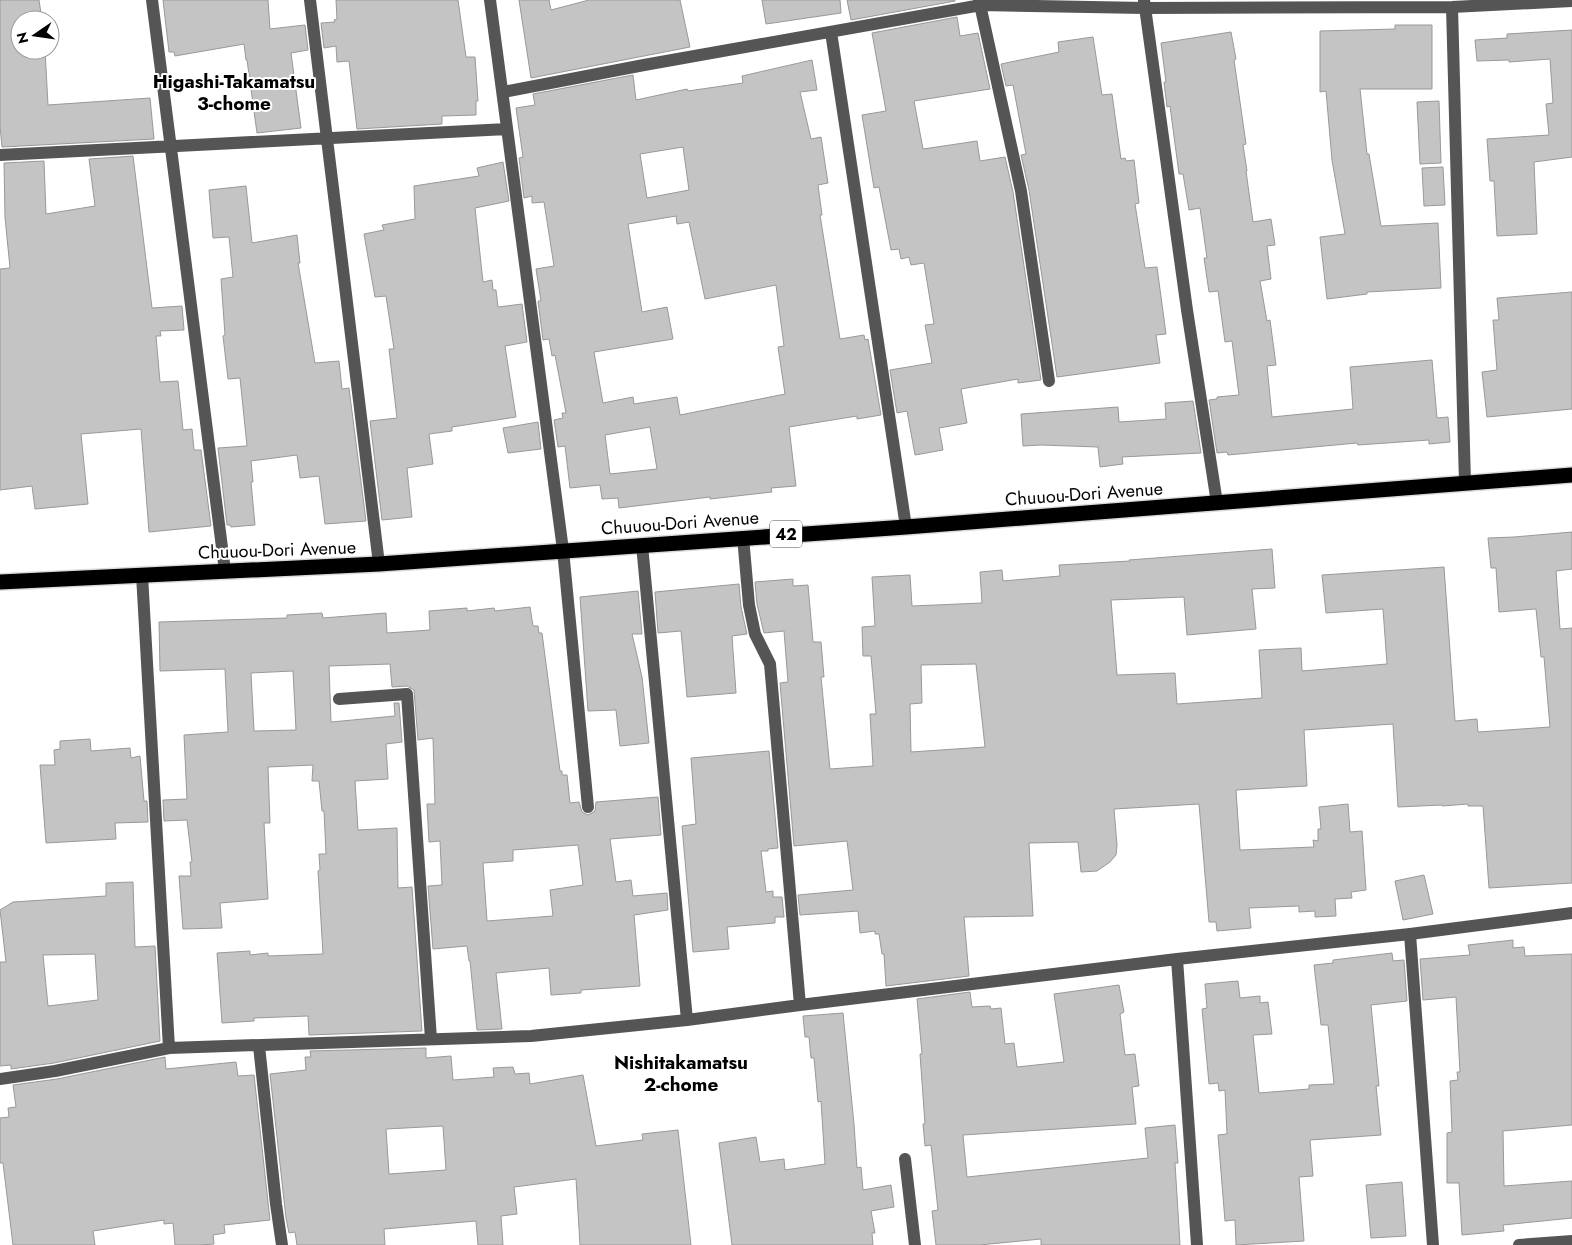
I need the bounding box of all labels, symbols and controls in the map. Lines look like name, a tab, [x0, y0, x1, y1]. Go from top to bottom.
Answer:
north arrow	[10, 10, 60, 60]
text: N	[11, 30, 33, 46]
district label: Higashi-Takamatsu 3-chome	[153, 68, 315, 117]
street label: Chuuou-Dori Avenue	[1004, 476, 1164, 512]
street label: Chuuou-Dori Avenue	[600, 505, 760, 541]
road number: 42	[770, 520, 802, 548]
street label: Chuuou-Dori Avenue	[198, 534, 356, 566]
district label: Nishitakamatsu 2-chome	[614, 1049, 748, 1098]

